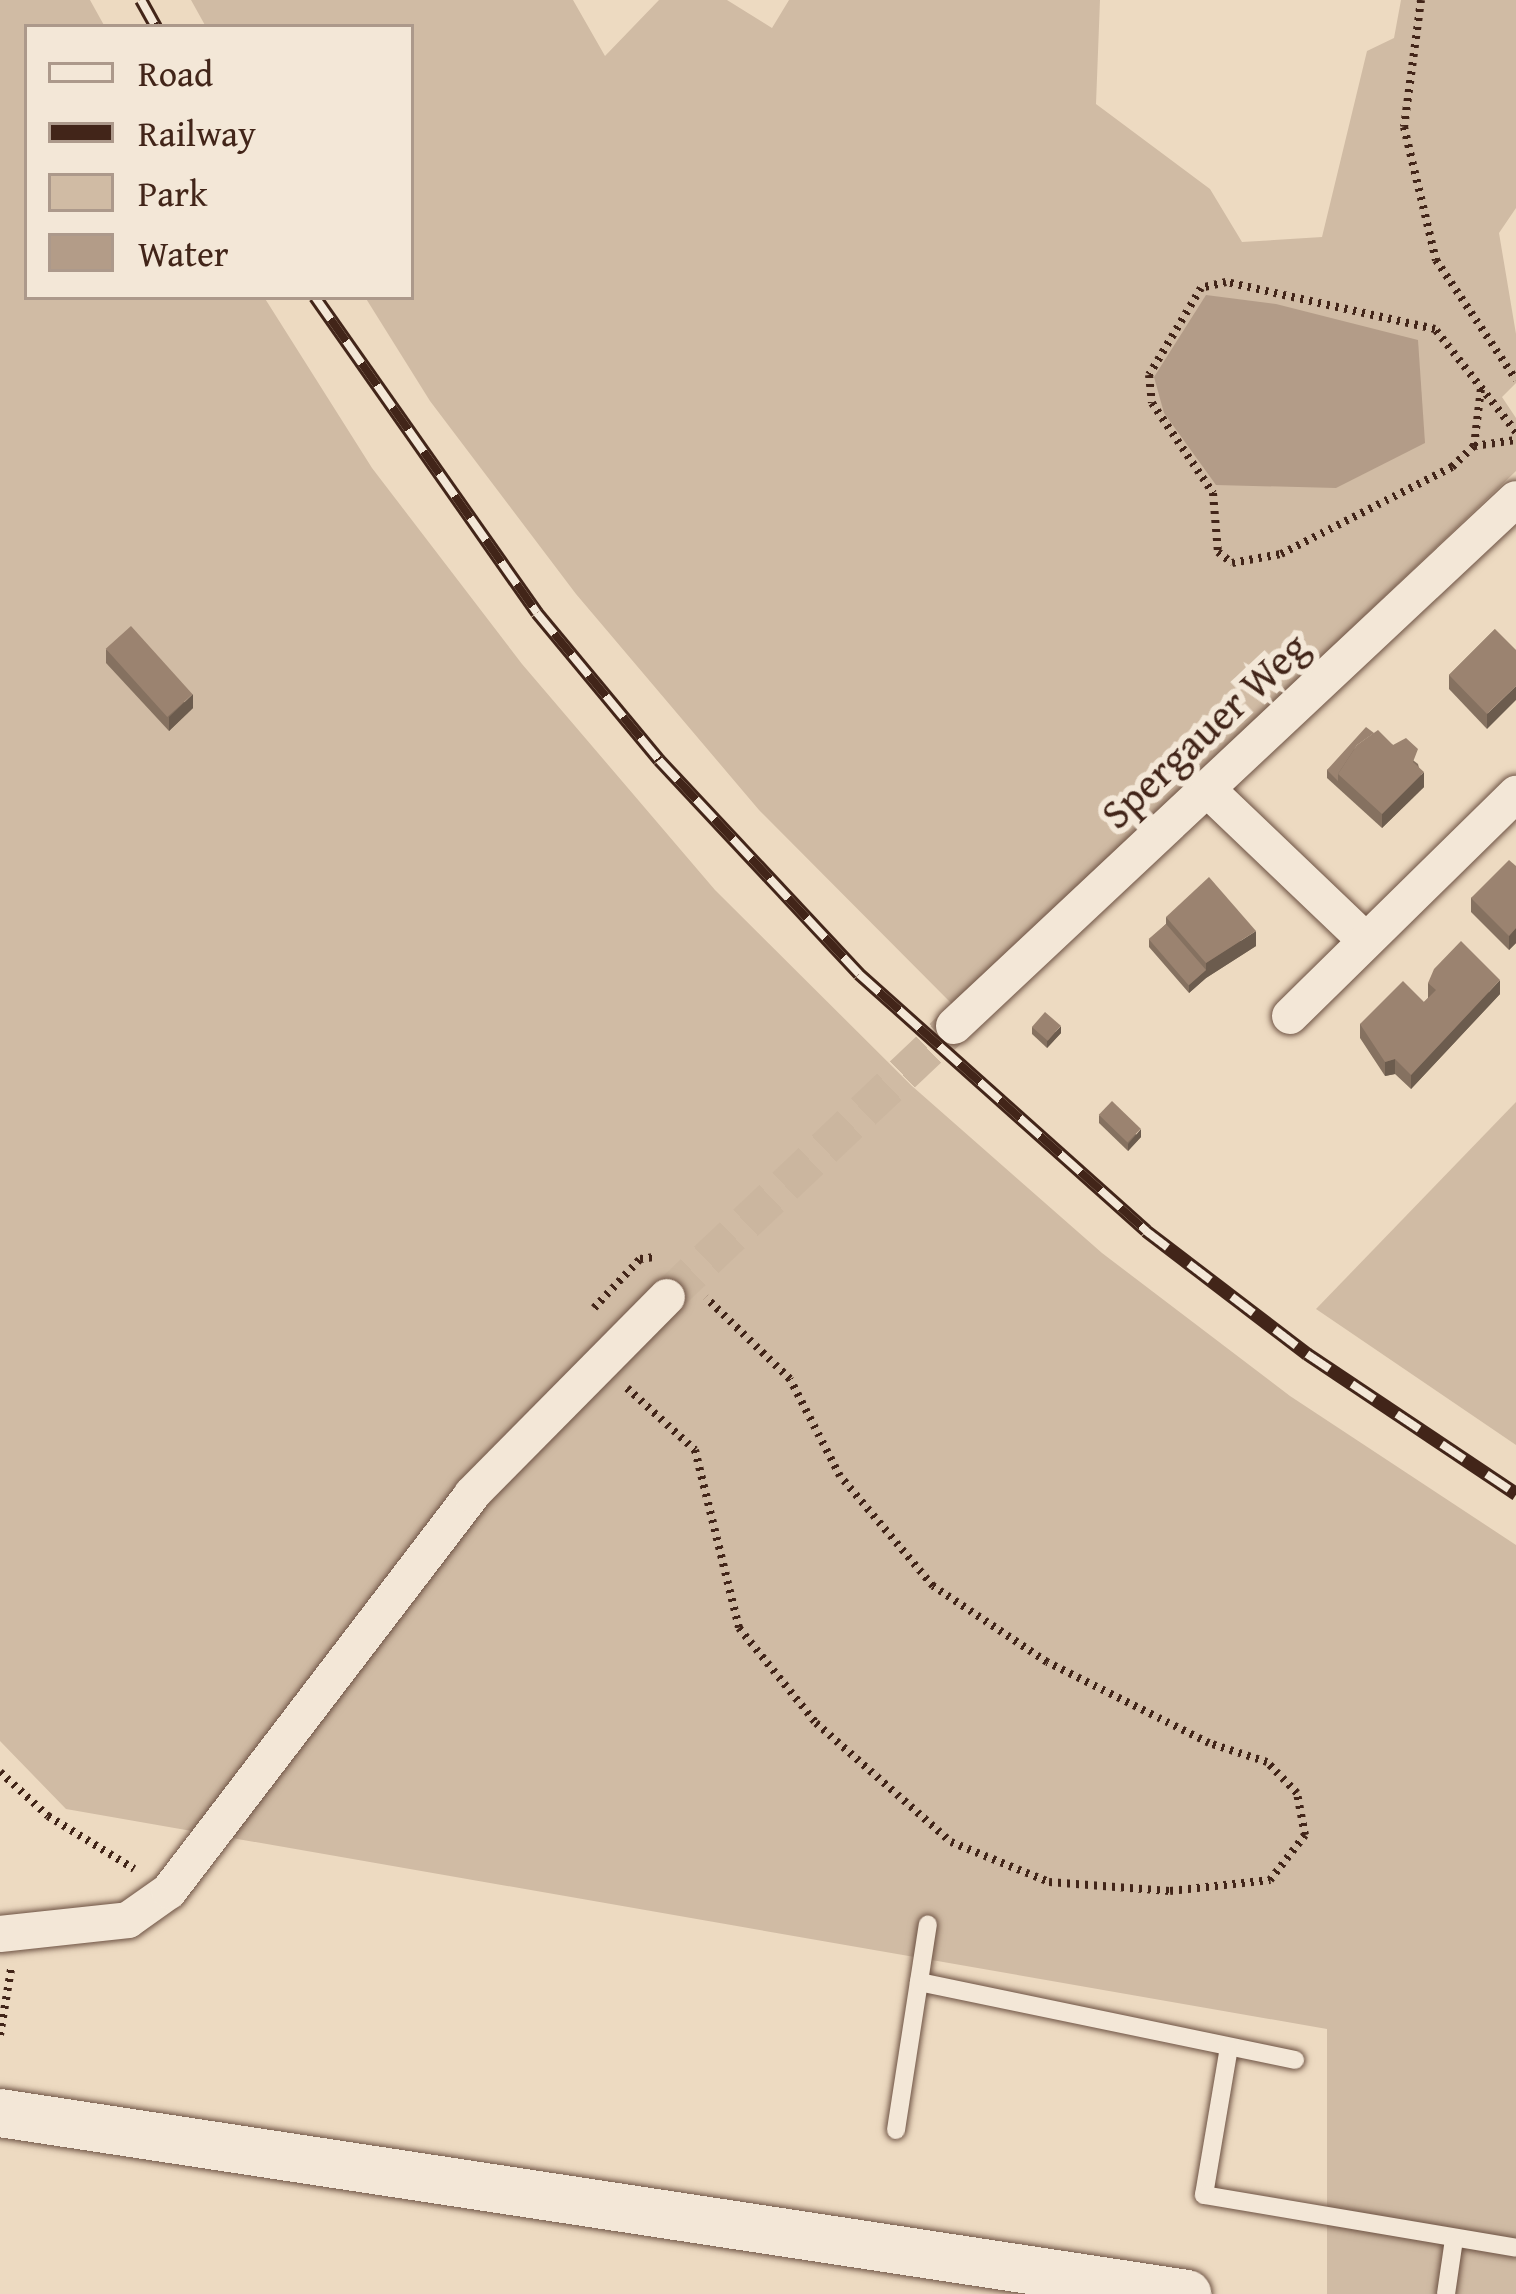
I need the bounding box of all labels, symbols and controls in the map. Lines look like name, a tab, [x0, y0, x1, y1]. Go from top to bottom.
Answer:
legend	[24, 24, 414, 300]
text: Road	[138, 46, 213, 99]
text: Railway	[138, 106, 256, 159]
text: Park	[138, 166, 208, 219]
text: Water	[138, 226, 229, 279]
street label: Spergauer Weg	[1090, 621, 1318, 839]

